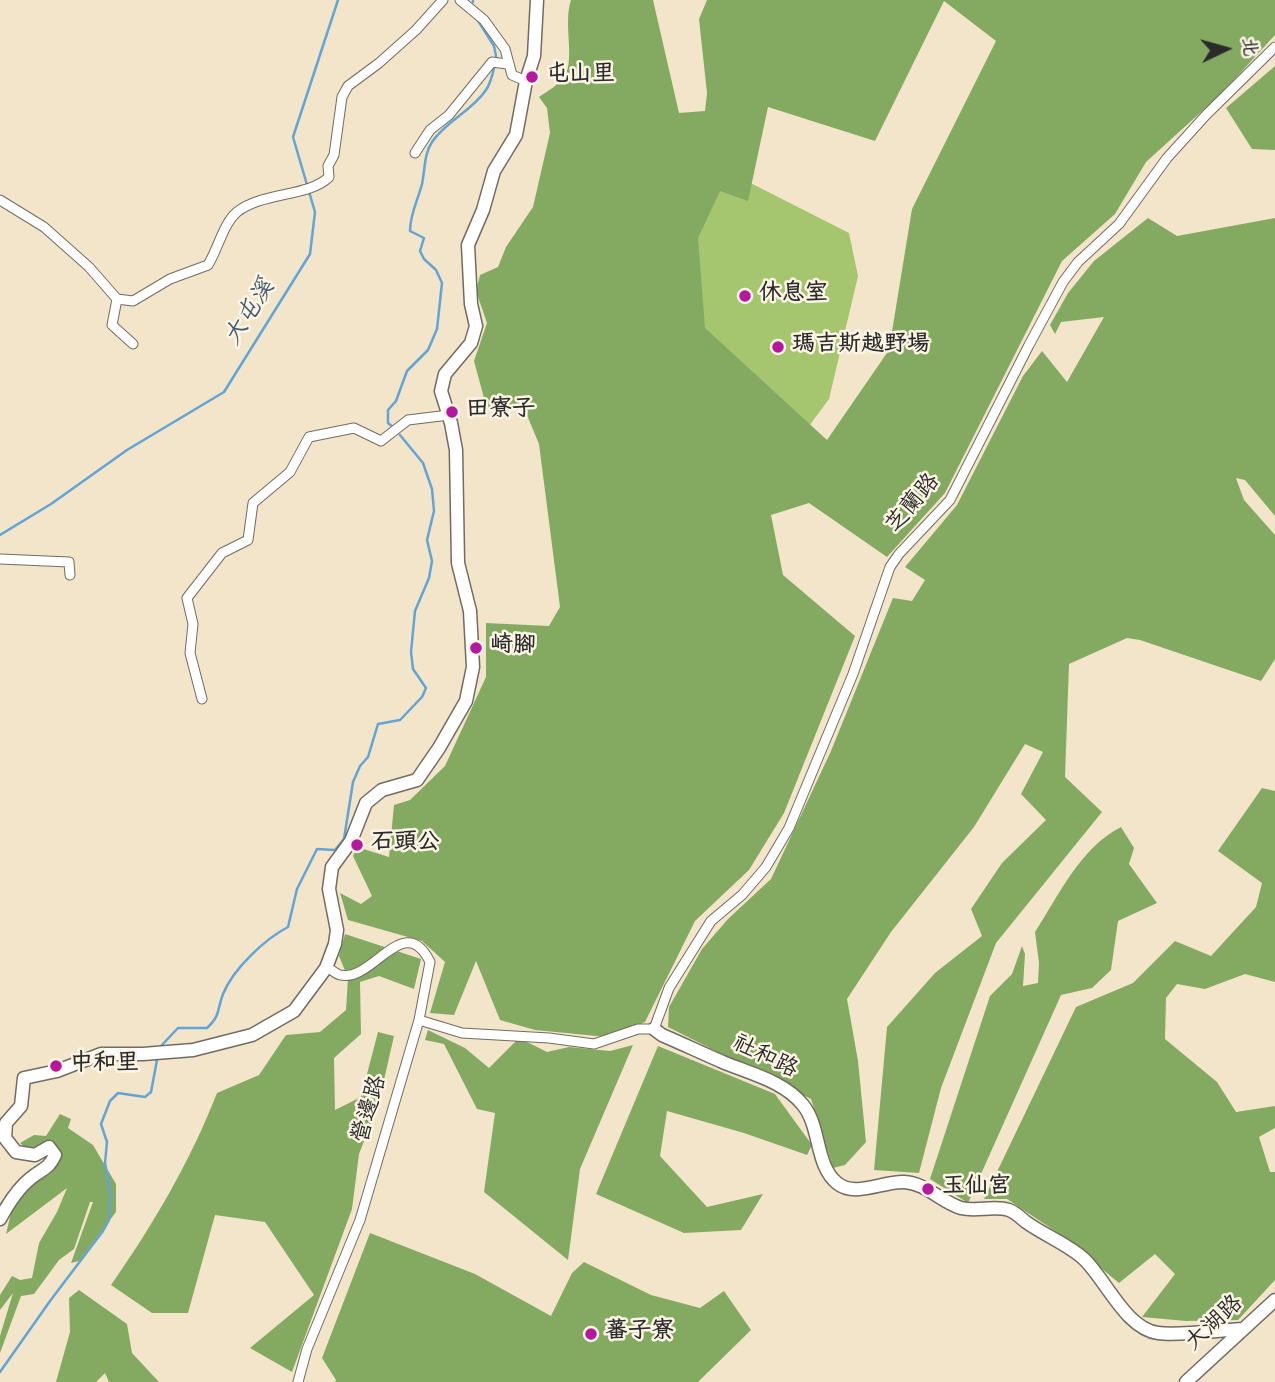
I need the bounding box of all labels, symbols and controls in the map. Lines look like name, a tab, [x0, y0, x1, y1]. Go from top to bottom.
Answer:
north arrow	[1191, 14, 1261, 84]
text: 北	[1233, 36, 1262, 58]
place label: 屯山里	[546, 63, 615, 91]
marker: 屯山里	[524, 69, 540, 85]
water label: 大屯溪	[221, 276, 283, 352]
place label: 休息室	[759, 282, 828, 310]
marker: 休息室	[737, 288, 753, 304]
place label: 瑪吉斯越野場	[792, 333, 930, 361]
marker: 瑪吉斯越野場	[770, 339, 786, 355]
place label: 田寮子	[466, 398, 535, 426]
marker: 田寮子	[444, 404, 460, 420]
street label: 芝蘭路	[882, 470, 948, 540]
place label: 崎腳	[490, 634, 536, 662]
marker: 崎腳	[468, 640, 484, 656]
place label: 石頭公	[371, 831, 440, 859]
marker: 石頭公	[349, 837, 365, 853]
street label: 社和路	[727, 1031, 801, 1087]
place label: 中和里	[70, 1052, 139, 1080]
marker: 中和里	[48, 1058, 64, 1074]
street label: 營邊路	[349, 1073, 395, 1147]
place label: 玉仙宮	[942, 1175, 1011, 1203]
marker: 玉仙宮	[920, 1181, 936, 1197]
street label: 大湖路	[1181, 1291, 1251, 1359]
place label: 蕃子寮	[605, 1320, 674, 1348]
marker: 蕃子寮	[583, 1326, 599, 1342]

